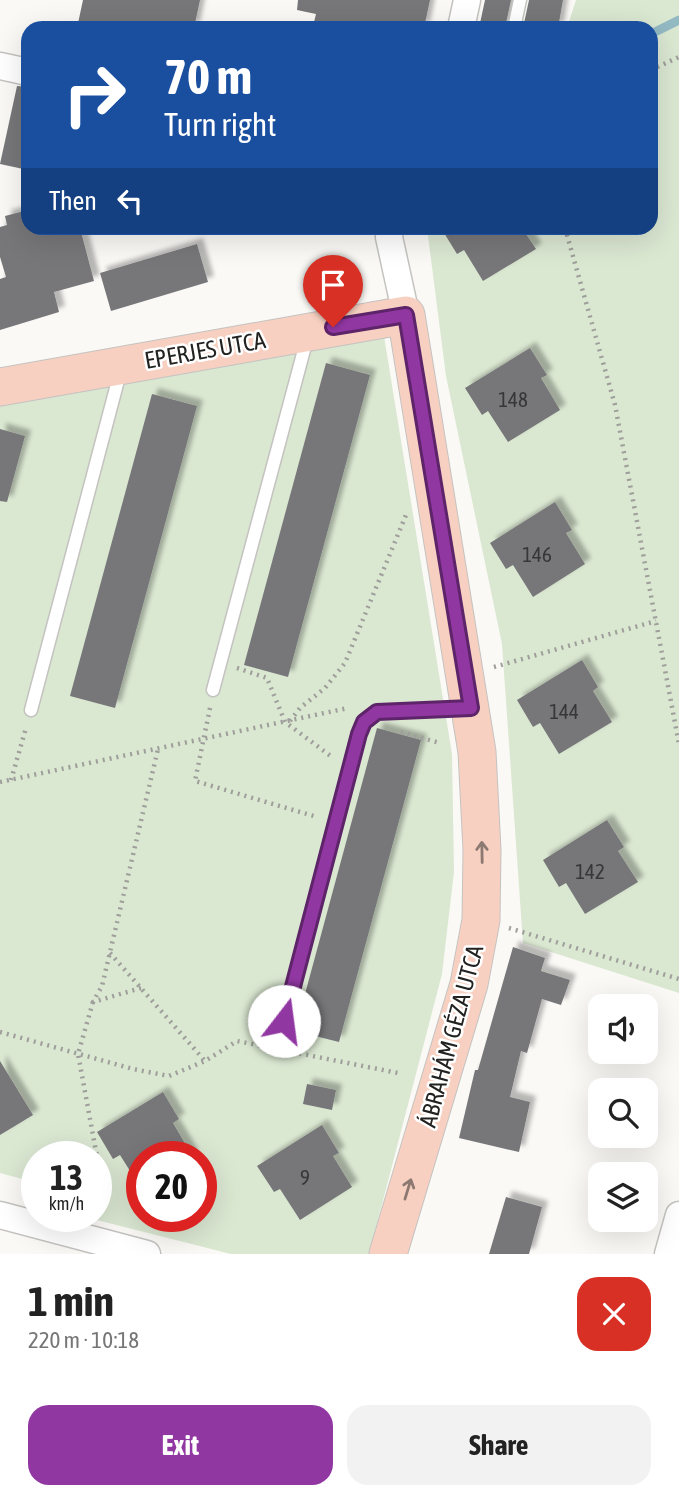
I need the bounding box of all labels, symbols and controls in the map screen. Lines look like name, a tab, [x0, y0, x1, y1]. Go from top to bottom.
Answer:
text: 70 m	[164, 48, 252, 104]
icon: right	[49, 49, 140, 140]
text: Turn right	[164, 106, 277, 143]
icon: left	[111, 182, 149, 220]
text: Then	[49, 186, 97, 216]
pin	[303, 255, 363, 327]
icon: arrive	[314, 266, 352, 304]
street label: EPERJES UTCA	[142, 326, 268, 374]
house number: 148	[498, 387, 528, 411]
house number: 146	[522, 542, 552, 566]
house number: 144	[549, 699, 579, 723]
one-way arrow	[475, 841, 489, 864]
house number: 142	[575, 859, 605, 883]
street label: ÁBRAHÁM GÉZA UTCA	[414, 942, 488, 1130]
position arrow	[247, 984, 321, 1058]
map controls	[588, 994, 658, 1232]
button: sound	[588, 994, 658, 1064]
button: search	[588, 1078, 658, 1148]
speed limit sign: 20	[126, 1141, 217, 1232]
text: 13	[50, 1157, 83, 1197]
button: layers	[588, 1162, 658, 1232]
house number: 9	[300, 1165, 310, 1189]
one-way arrow	[402, 1178, 415, 1200]
text: km/h	[49, 1193, 84, 1214]
text: 1 min	[28, 1277, 114, 1325]
button: close	[577, 1277, 651, 1351]
text: 220 m · 10:18	[28, 1327, 139, 1353]
button: Exit	[28, 1405, 333, 1485]
button: Share	[347, 1405, 651, 1485]

